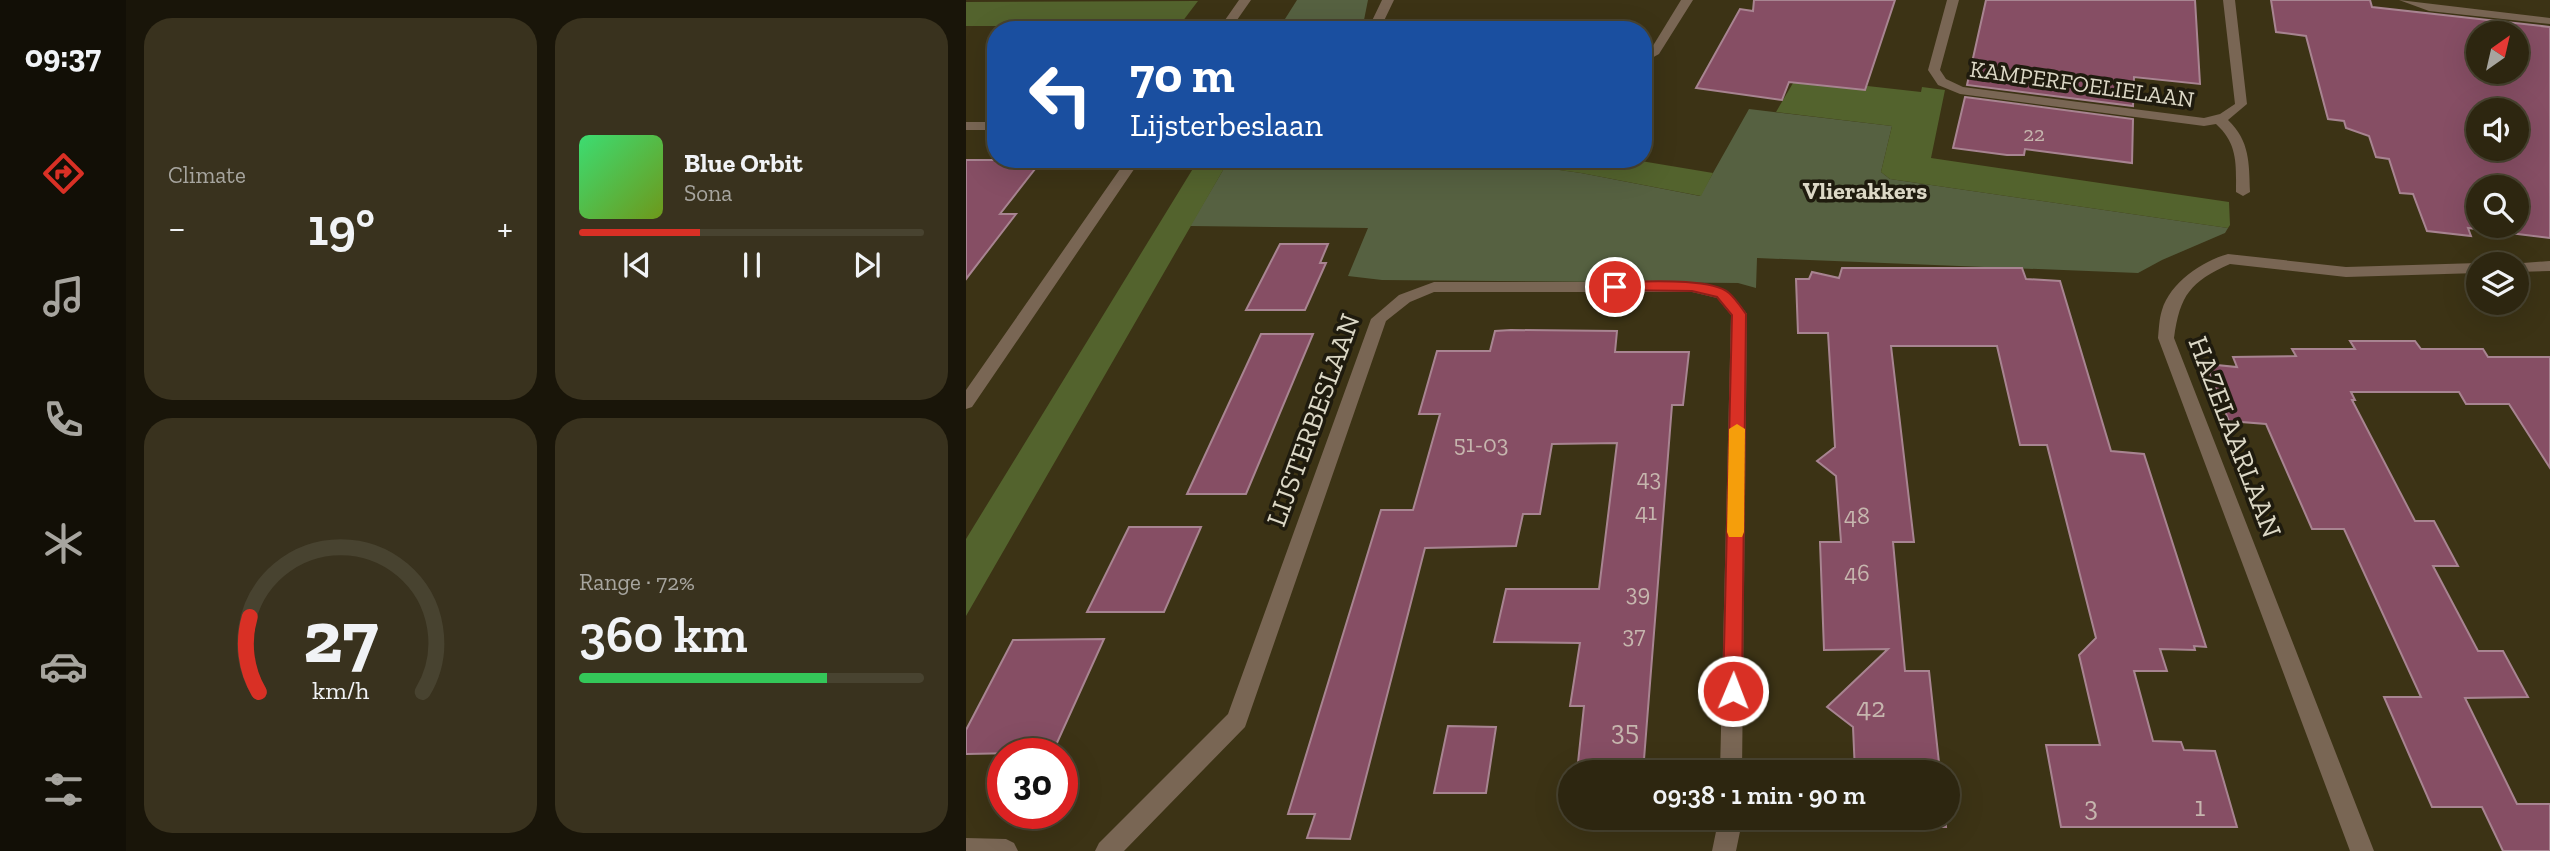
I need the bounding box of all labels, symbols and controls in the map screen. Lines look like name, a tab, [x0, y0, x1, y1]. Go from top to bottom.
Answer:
north arrow	[2466, 21, 2529, 84]
map controls	[2466, 21, 2529, 315]
text: 09:37	[25, 37, 101, 75]
text: 70 m	[1130, 46, 1235, 105]
icon: left	[1015, 49, 1106, 140]
street label: KAMPERFOELIELAAN	[1968, 54, 2196, 114]
button: sound	[2466, 98, 2529, 161]
text: Lijsterbeslaan	[1130, 106, 1323, 144]
house number: 22	[2023, 121, 2045, 146]
text: Blue Orbit	[684, 147, 803, 179]
icon: directions	[39, 149, 88, 198]
text: Climate	[168, 161, 246, 189]
button: search	[2466, 175, 2529, 238]
district label: Vlierakkers	[1803, 176, 1927, 205]
text: Sona	[684, 179, 732, 207]
text: 19°	[308, 196, 375, 258]
text: −	[168, 205, 186, 251]
text: +	[497, 205, 513, 251]
icon: previous	[618, 246, 656, 284]
icon: pause	[733, 246, 771, 284]
icon: next	[848, 246, 886, 284]
button: layers	[2466, 252, 2529, 315]
pin	[1585, 257, 1645, 317]
icon: arrive	[1596, 268, 1634, 306]
icon: music	[39, 272, 88, 321]
street label: LIJSTERBESLAAN	[1259, 309, 1367, 531]
street label: HAZELAARLAAN	[2181, 332, 2289, 542]
icon: phone	[39, 395, 88, 444]
house number: 51-03	[1453, 429, 1509, 458]
house number: 43	[1637, 463, 1661, 492]
house number: 41	[1635, 497, 1657, 526]
house number: 48	[1844, 501, 1870, 530]
icon: climate	[39, 519, 88, 568]
house number: 46	[1844, 558, 1870, 587]
text: Range · 72%	[579, 568, 695, 596]
house number: 39	[1626, 578, 1650, 607]
text: 27	[303, 593, 378, 681]
text: 360 km	[579, 603, 747, 665]
house number: 37	[1622, 620, 1646, 649]
icon: car	[39, 642, 88, 691]
position arrow	[1696, 654, 1770, 728]
text: km/h	[312, 674, 369, 704]
house number: 42	[1856, 691, 1886, 724]
house number: 35	[1611, 714, 1639, 747]
speed limit sign: 30	[987, 738, 1078, 829]
icon: filters	[39, 765, 88, 814]
text: 09:38 · 1 min · 90 m	[1652, 779, 1866, 811]
house number: 3	[2084, 790, 2098, 823]
house number: 1	[2195, 790, 2206, 823]

